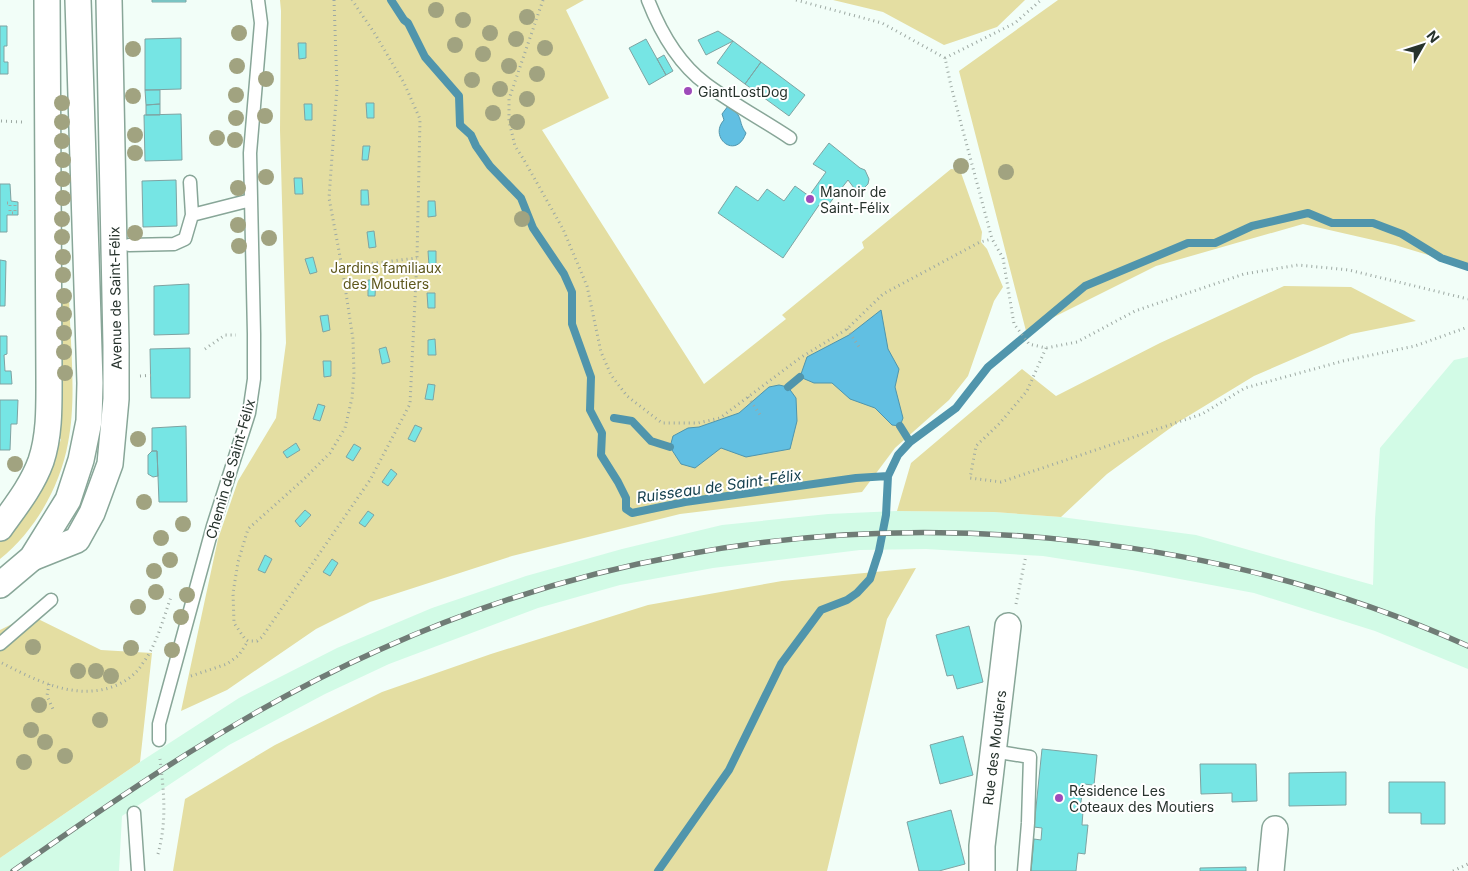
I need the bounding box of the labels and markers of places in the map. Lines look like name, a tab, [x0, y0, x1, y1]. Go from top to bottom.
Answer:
place label: GiantLostDog	[698, 83, 788, 100]
marker: GiantLostDog	[682, 85, 694, 97]
place label: Manoir de Saint-Félix	[820, 183, 890, 216]
marker: Manoir de Saint-Félix	[804, 193, 816, 205]
place label: Résidence Les Coteaux des Moutiers	[1069, 782, 1214, 815]
marker: Résidence Les Coteaux des Moutiers	[1053, 792, 1065, 804]

